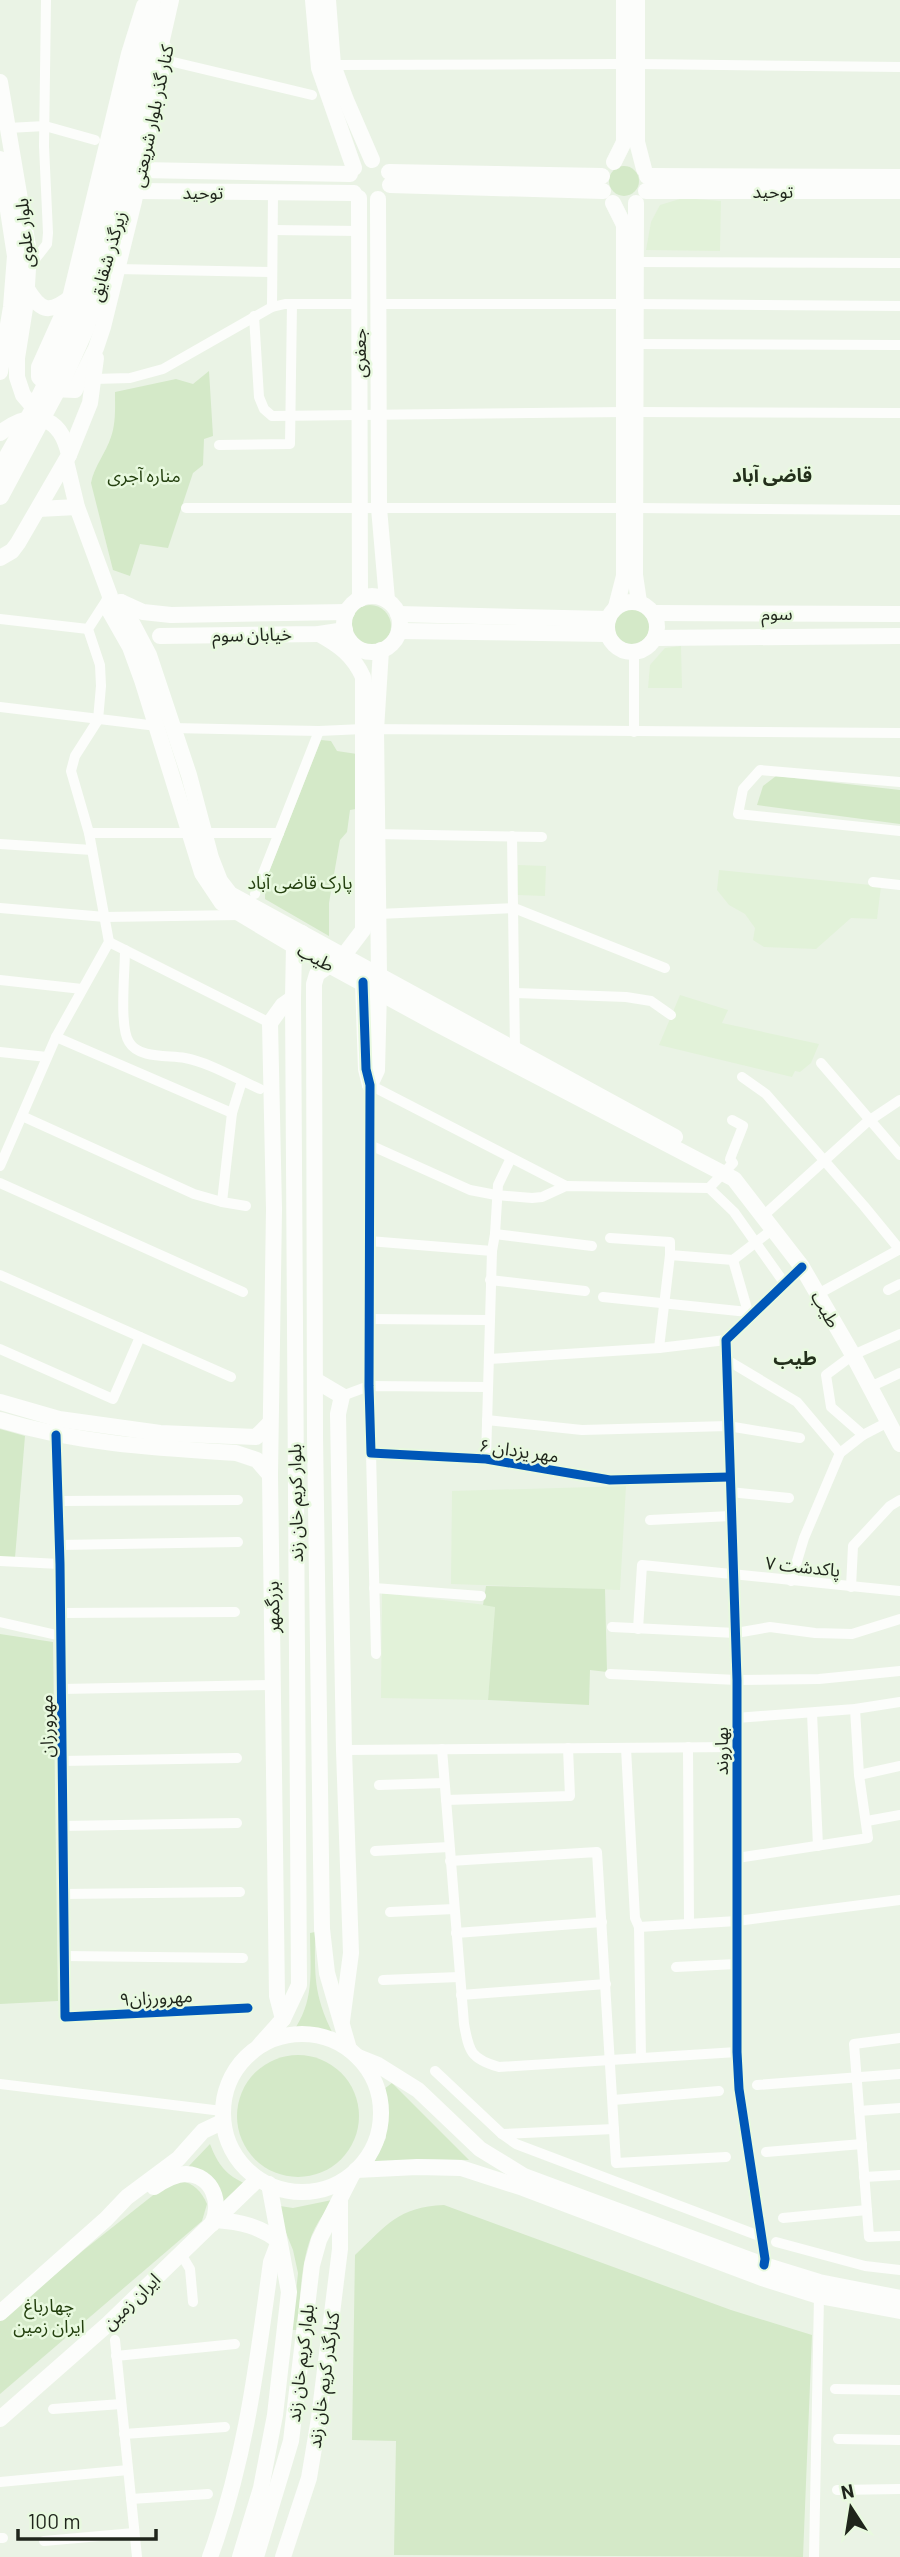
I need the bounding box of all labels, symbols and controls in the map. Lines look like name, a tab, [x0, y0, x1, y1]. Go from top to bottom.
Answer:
street label: کنار گذر بلوار شریعتی	[126, 42, 179, 189]
street label: توحید	[753, 180, 793, 203]
street label: توحید	[183, 181, 223, 204]
street label: بلوار علوی	[10, 197, 39, 269]
street label: زیرگذر شقایق	[84, 208, 131, 304]
street label: جعفری	[348, 328, 371, 378]
district label: قاضی آباد	[732, 463, 812, 486]
park label: مناره آجری	[107, 464, 181, 487]
street label: سوم	[761, 602, 793, 628]
street label: خیابان سوم	[212, 622, 292, 650]
park label: پارک قاضی آباد	[247, 871, 353, 894]
street label: طیب	[294, 938, 338, 976]
street label: طیب	[807, 1287, 845, 1331]
district label: طیب	[773, 1346, 817, 1369]
street label: مهر یزدان ۶	[478, 1434, 560, 1467]
street label: بلوار کریم خان زند	[283, 1443, 310, 1562]
street label: پاکدشت ۷	[764, 1551, 842, 1582]
street label: بزرگمهر	[261, 1581, 284, 1634]
street label: مهرورزان	[34, 1694, 59, 1758]
street label: بهاروند	[710, 1727, 733, 1775]
street label: مهرورزان۹	[119, 1984, 193, 2011]
street label: ایران زمین	[98, 2268, 165, 2335]
park label: چهارباغ ایران زمین	[13, 2294, 85, 2338]
street label: بلوار کریم خان زند	[282, 2303, 321, 2424]
street label: کنارگذر کریم خان زند	[303, 2310, 346, 2450]
north arrow	[816, 2473, 886, 2543]
text: N	[839, 2478, 856, 2503]
scale bar	[18, 2498, 156, 2542]
text: 100 m	[28, 2508, 81, 2533]

